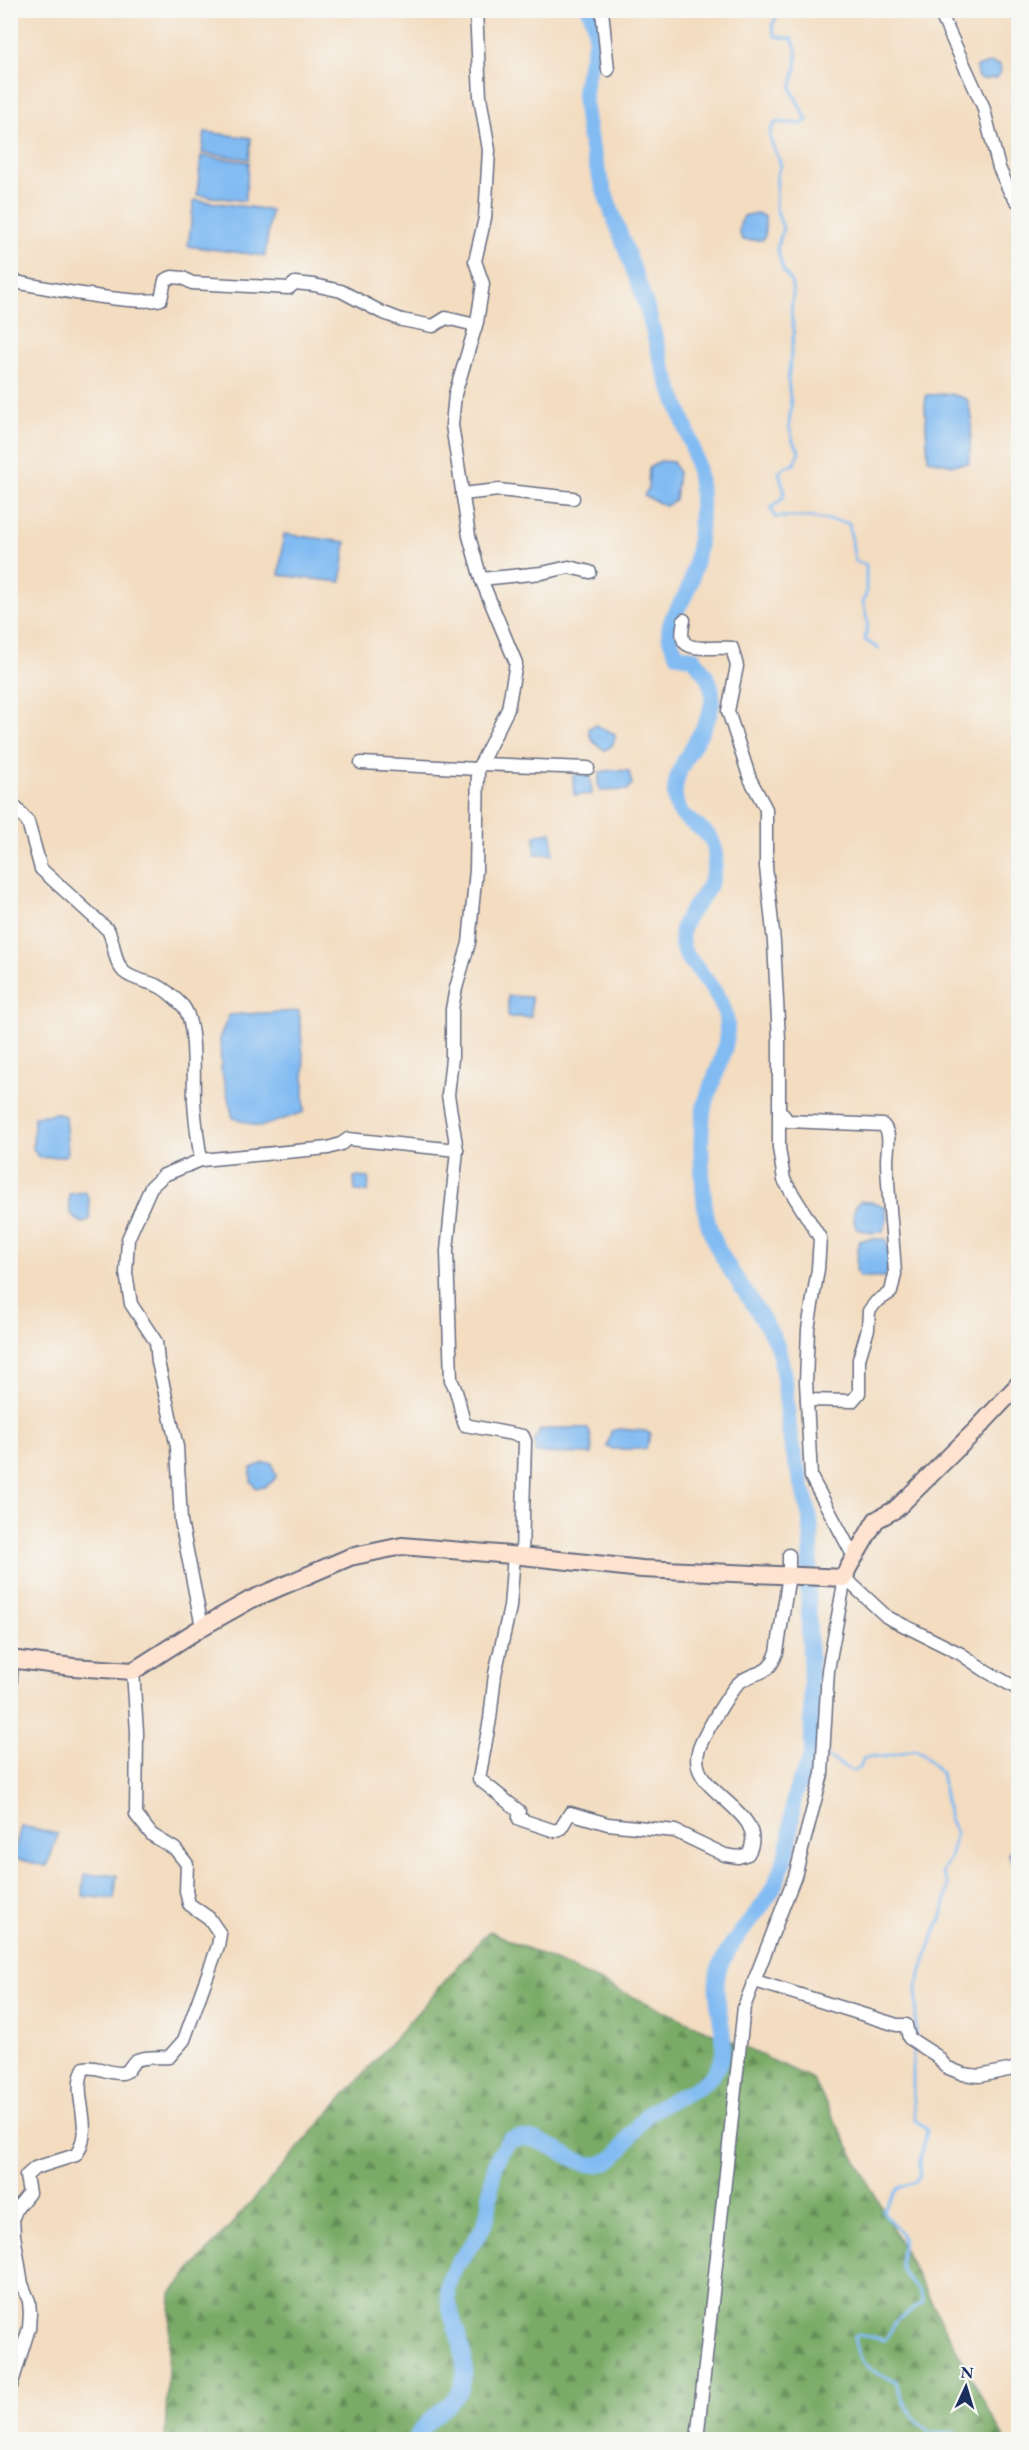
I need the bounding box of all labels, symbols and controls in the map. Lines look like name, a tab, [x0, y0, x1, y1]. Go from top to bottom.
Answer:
north arrow	[936, 2357, 996, 2417]
text: N	[960, 2362, 974, 2383]

